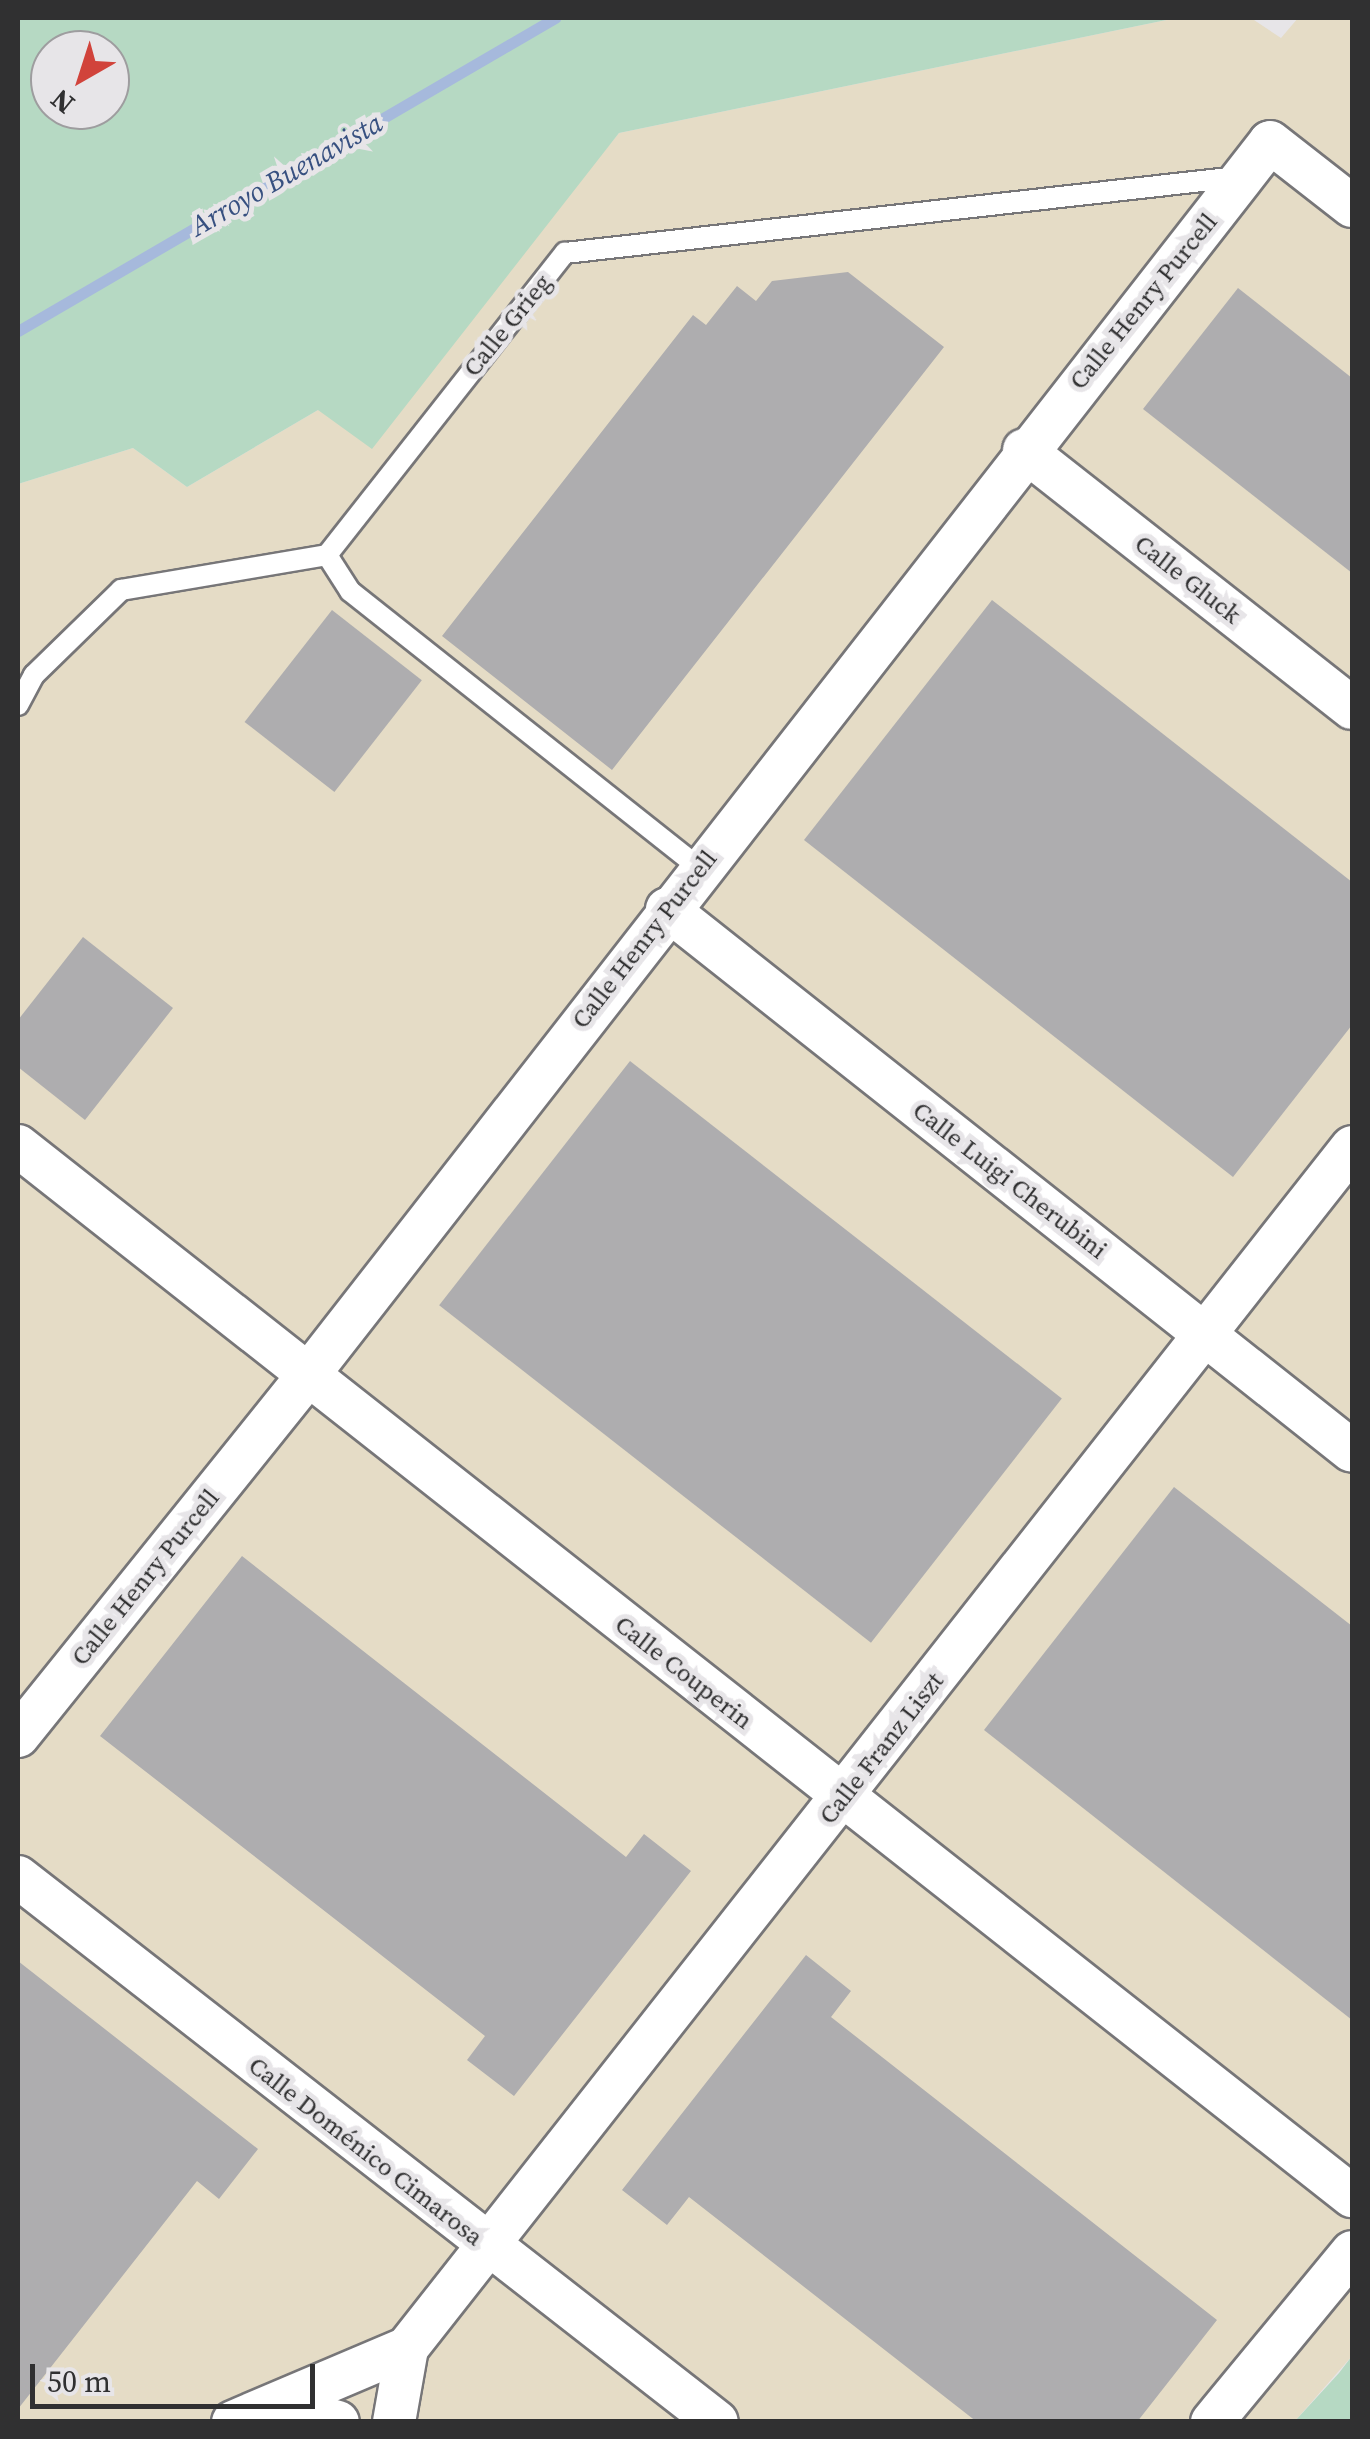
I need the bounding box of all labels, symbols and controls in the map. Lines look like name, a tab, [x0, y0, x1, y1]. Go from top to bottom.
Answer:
north arrow	[30, 30, 130, 130]
text: N	[43, 81, 82, 123]
water label: Arroyo Buenavista	[184, 105, 388, 243]
street label: Calle Henry Purcell	[1063, 207, 1223, 395]
street label: Calle Grieg	[457, 268, 557, 382]
street label: Calle Gluck	[1129, 528, 1247, 630]
street label: Calle Henry Purcell	[565, 844, 723, 1034]
street label: Calle Luigi Cherubini	[907, 1095, 1113, 1265]
street label: Calle Henry Purcell	[65, 1483, 225, 1671]
street label: Calle Couperin	[609, 1609, 759, 1735]
street label: Calle Franz Liszt	[813, 1666, 949, 1830]
street label: Calle Doménico Cimarosa	[243, 2050, 489, 2252]
scale bar	[35, 2344, 320, 2406]
text: 50 m	[47, 2361, 111, 2402]

